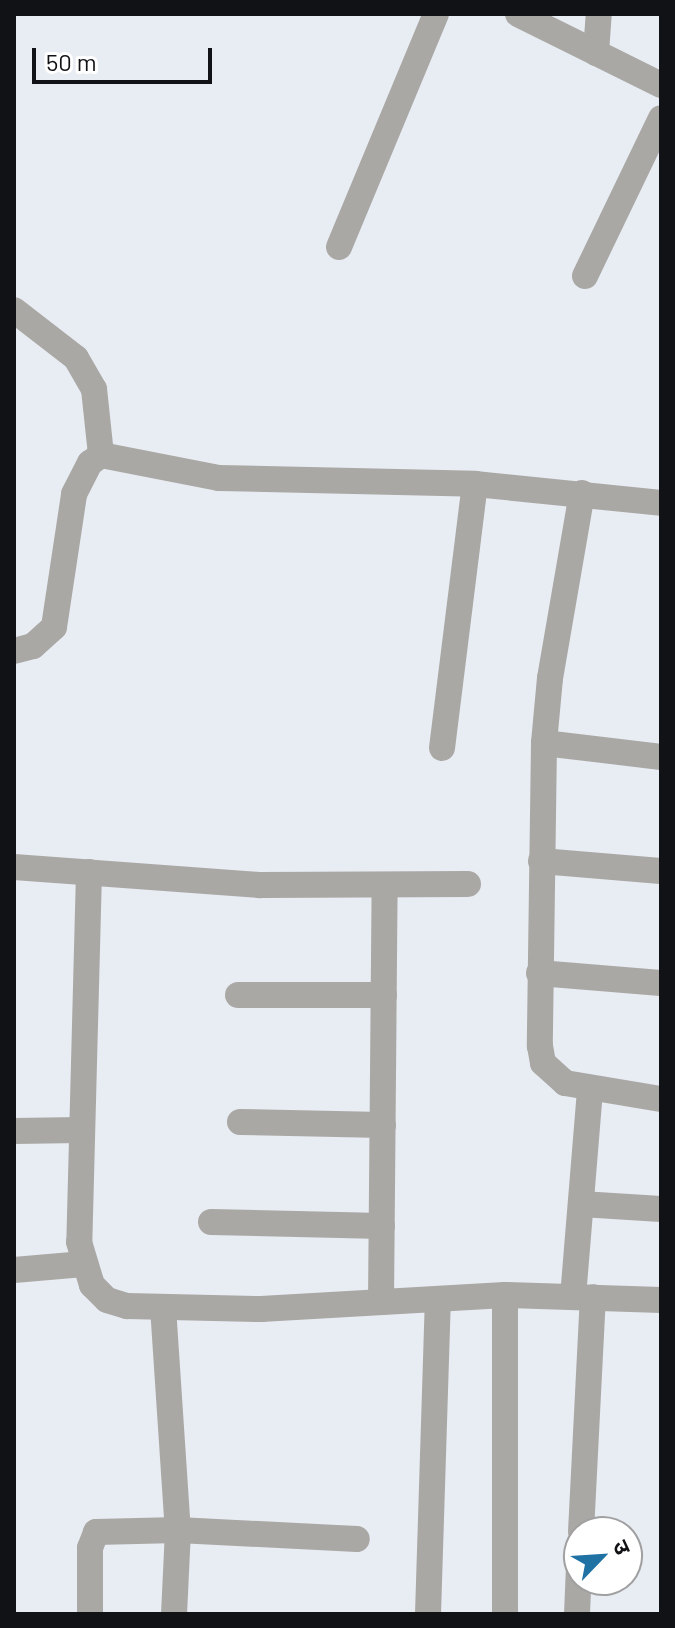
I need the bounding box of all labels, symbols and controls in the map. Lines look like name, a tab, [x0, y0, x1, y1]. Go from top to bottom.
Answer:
scale bar	[36, 32, 216, 82]
text: 50 m	[46, 47, 97, 76]
north arrow	[563, 1516, 643, 1596]
text: उ	[608, 1535, 637, 1558]

